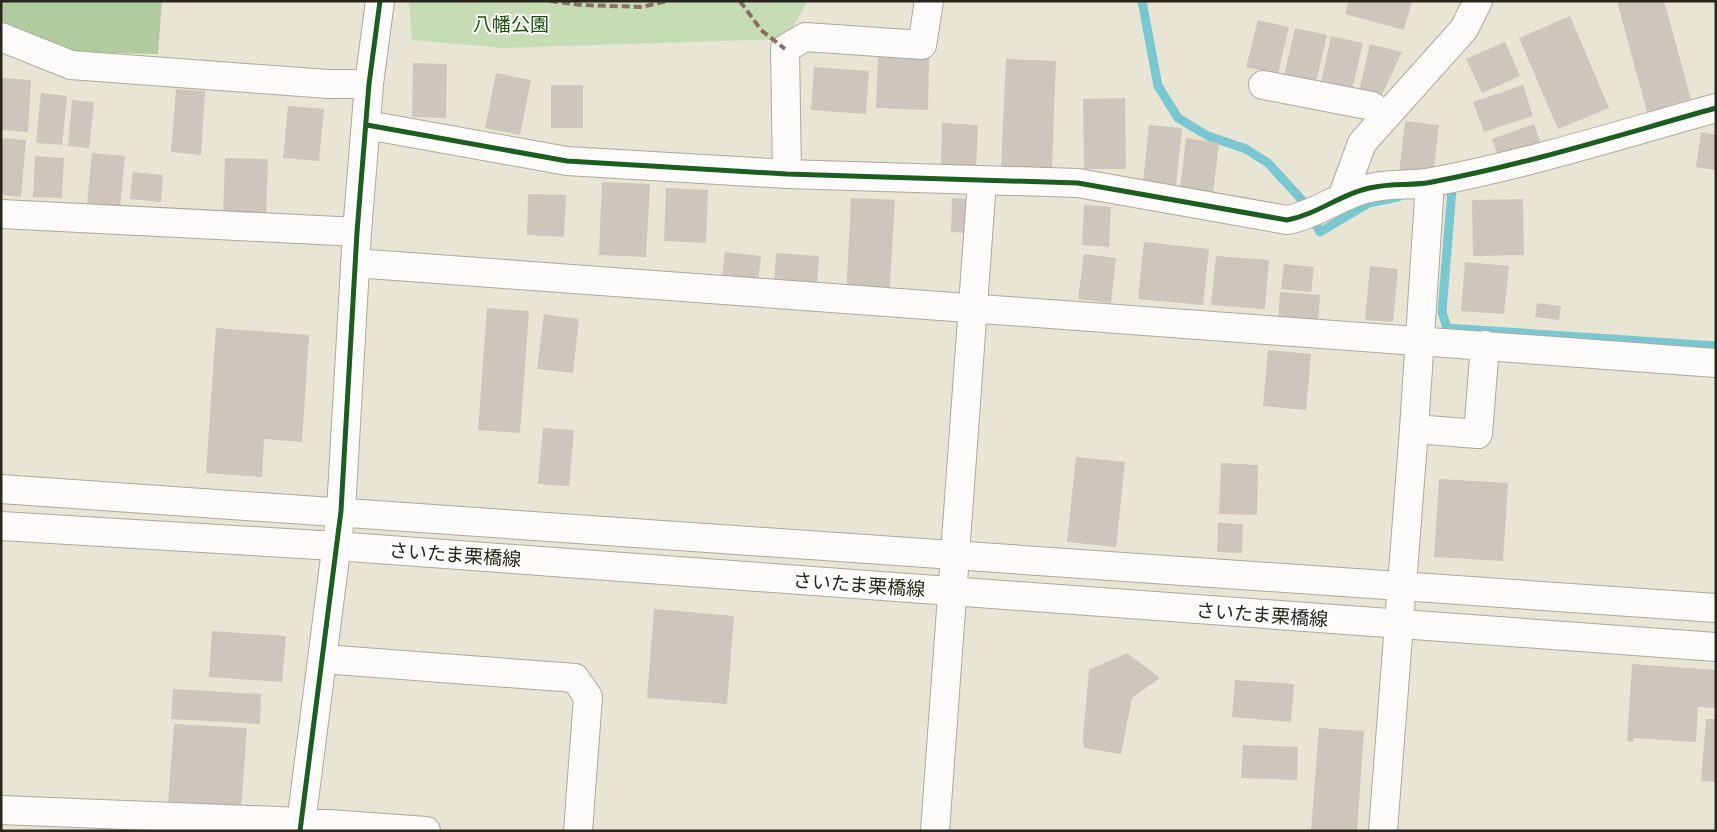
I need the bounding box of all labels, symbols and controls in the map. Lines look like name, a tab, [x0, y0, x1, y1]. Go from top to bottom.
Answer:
park label: 八幡公園	[473, 13, 549, 36]
street label: さいたま栗橋線	[388, 539, 522, 571]
street label: さいたま栗橋線	[792, 569, 926, 601]
street label: さいたま栗橋線	[1195, 599, 1329, 631]

